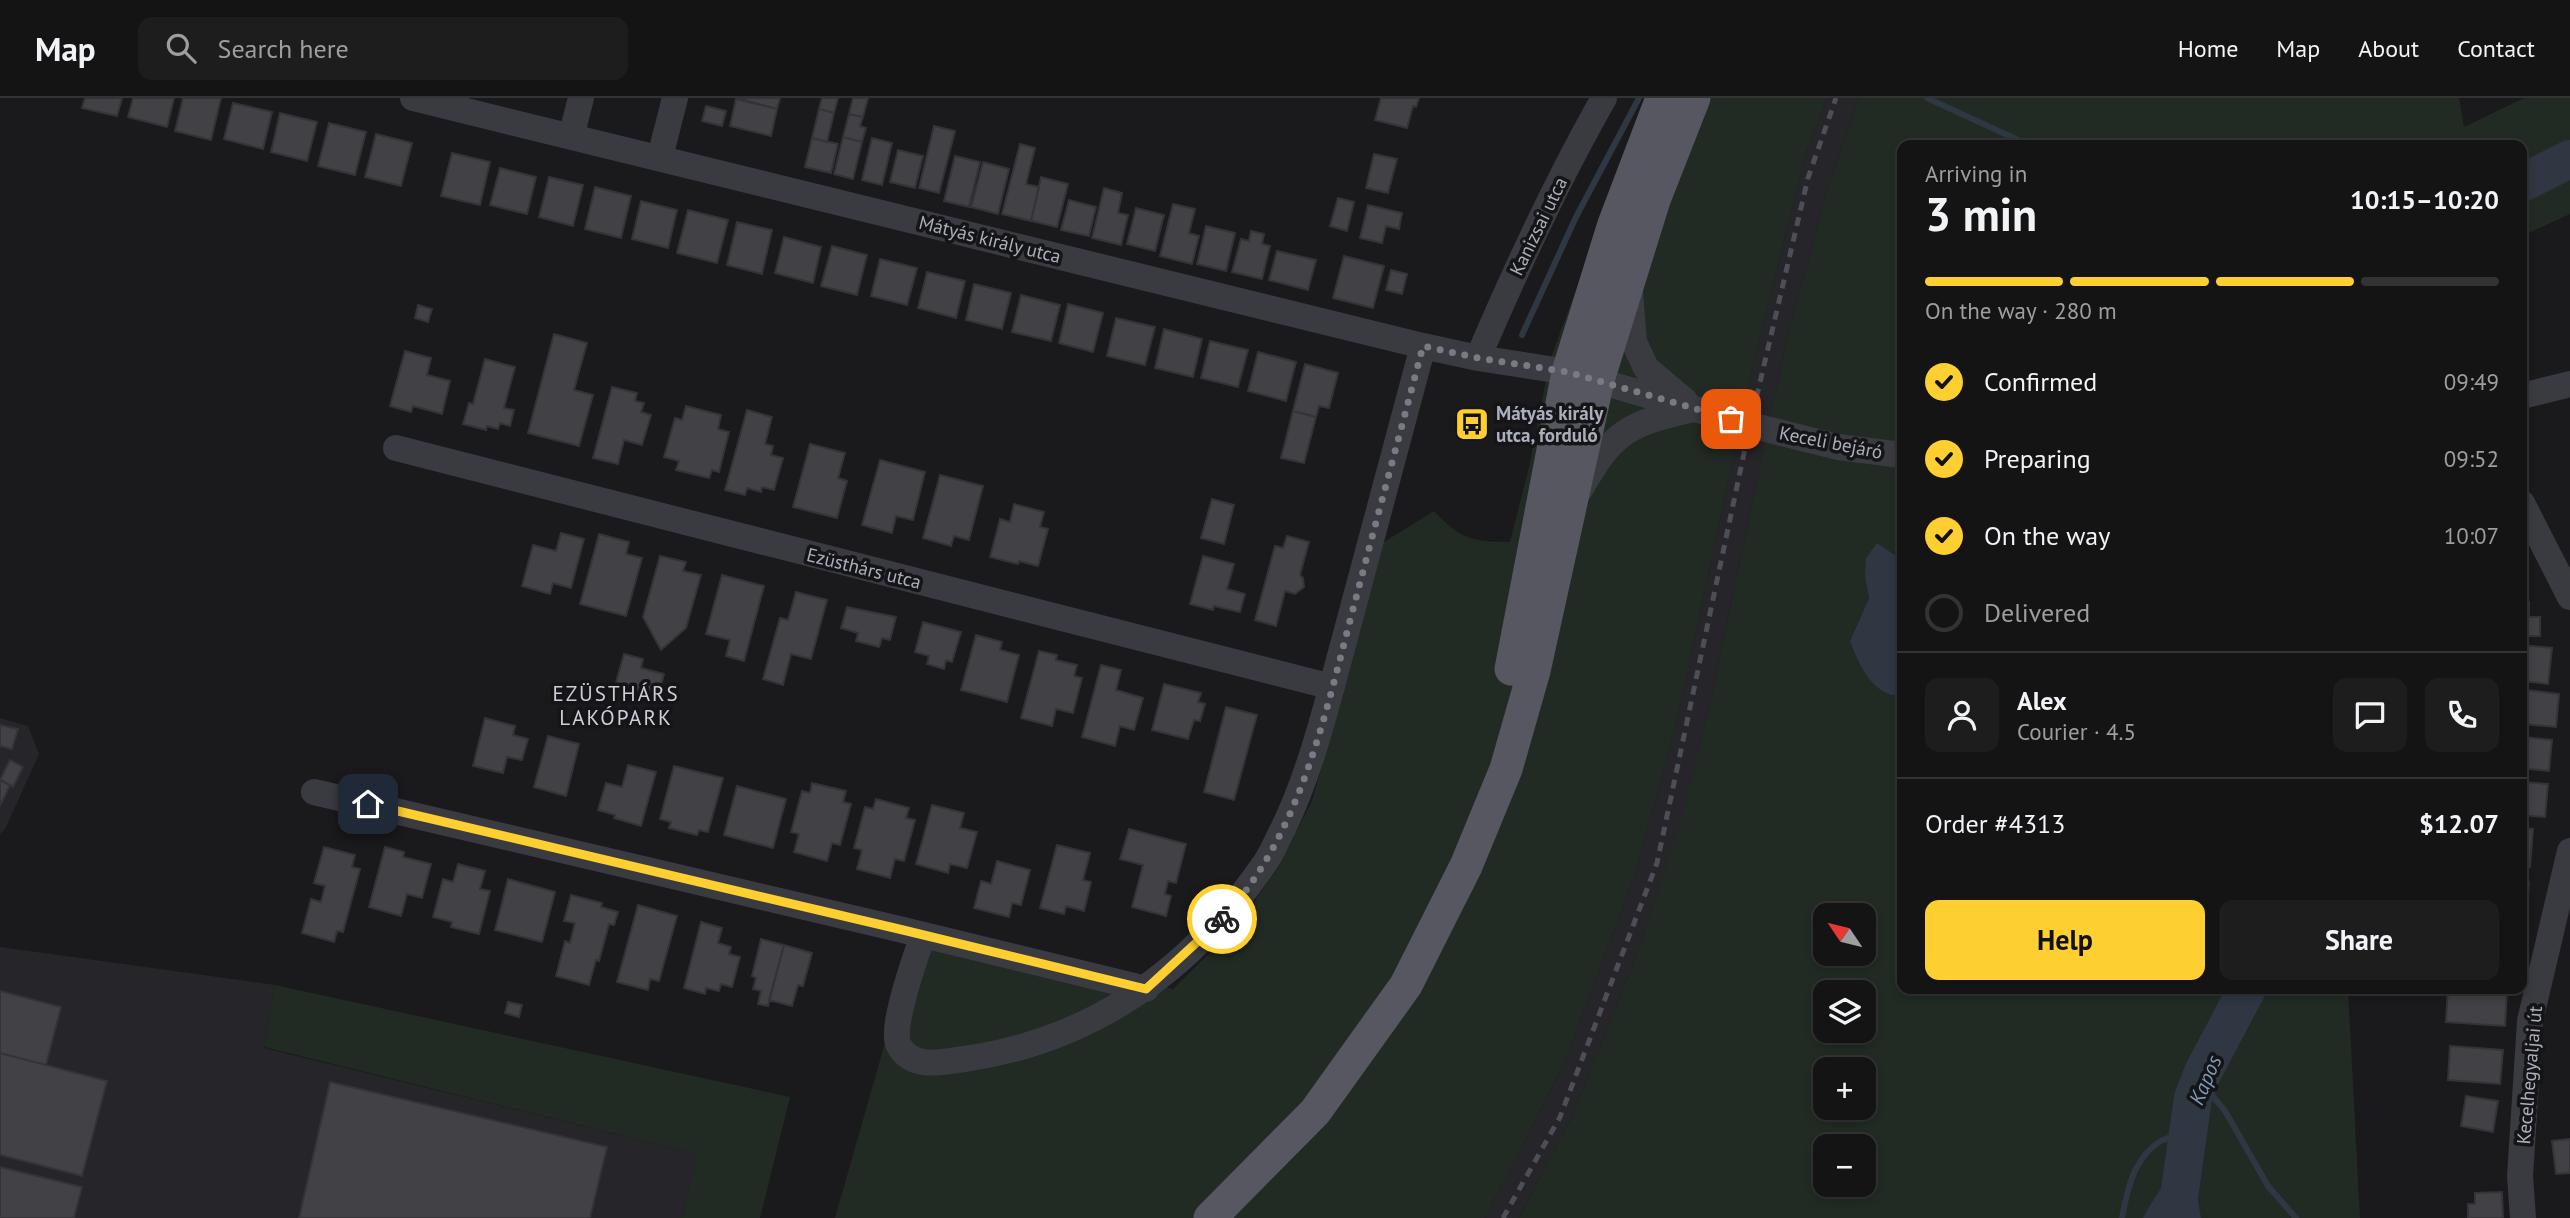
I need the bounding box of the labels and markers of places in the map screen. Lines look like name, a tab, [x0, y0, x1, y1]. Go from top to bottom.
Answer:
pin	[1701, 389, 1761, 449]
place label: Mátyás király utca, forduló	[1496, 401, 1604, 447]
bus stop icon: Mátyás király utca, forduló	[1453, 405, 1491, 443]
pin	[338, 774, 398, 834]

